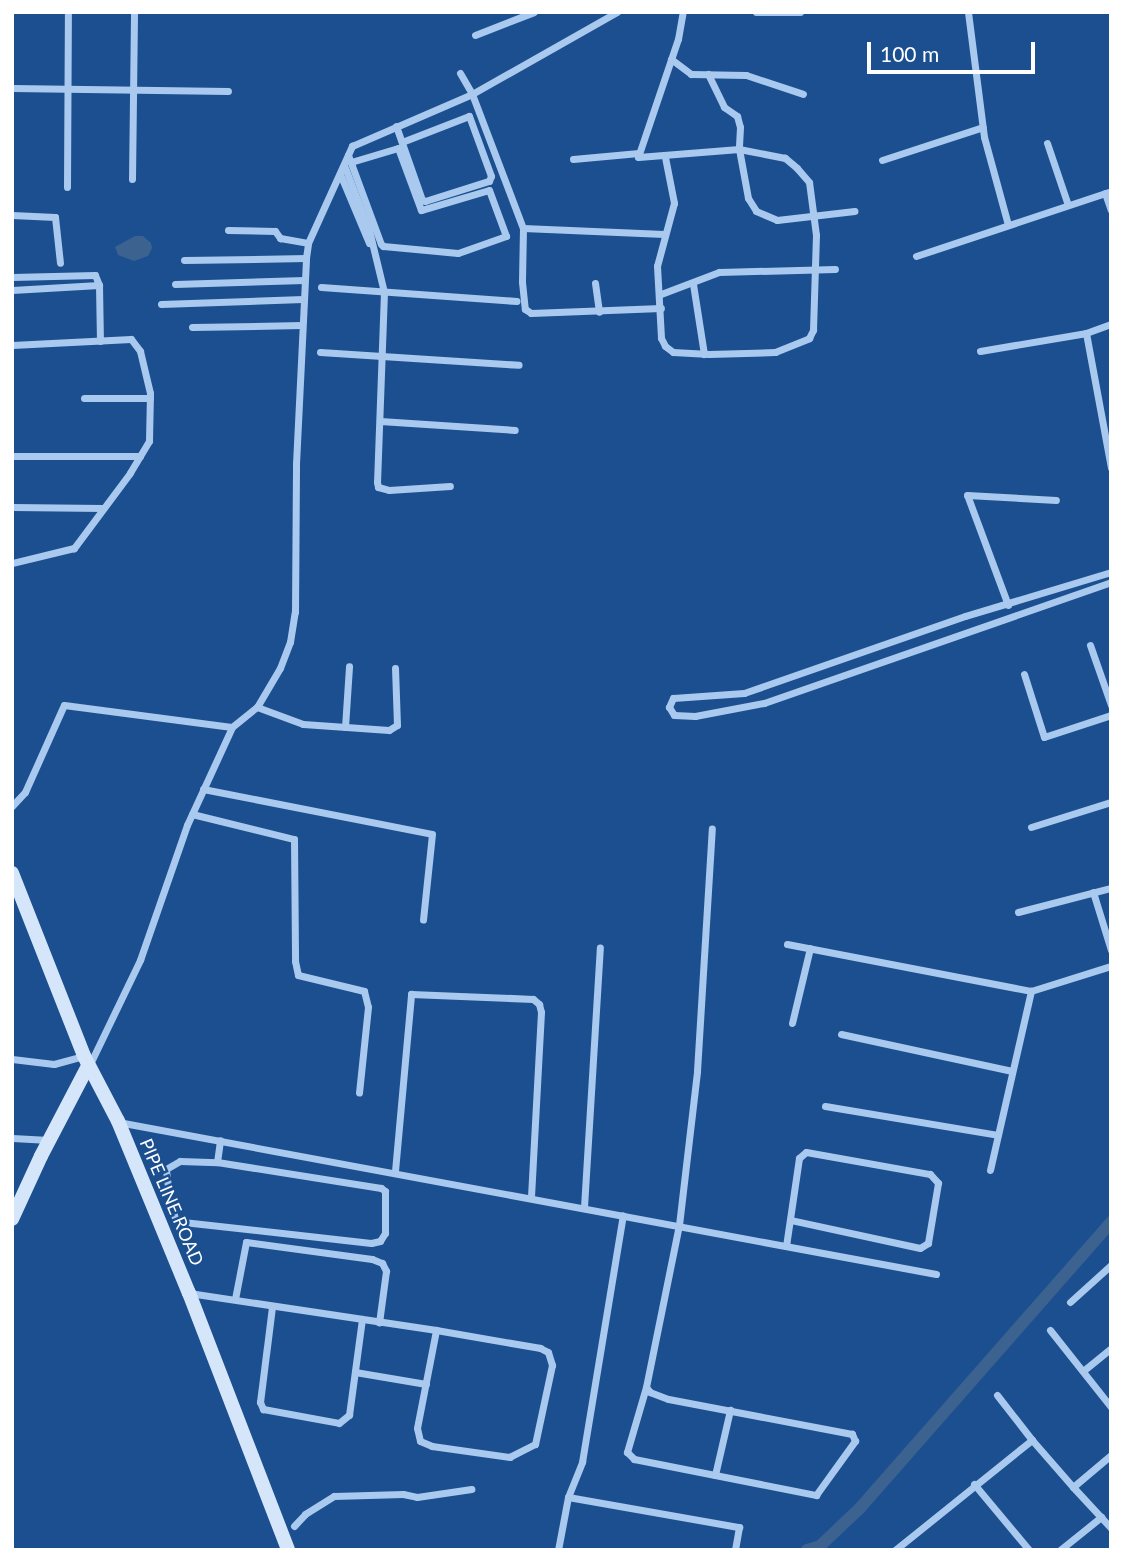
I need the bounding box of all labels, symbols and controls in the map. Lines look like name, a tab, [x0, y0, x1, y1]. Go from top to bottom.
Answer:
scale bar	[871, 28, 1039, 72]
text: 100 m	[880, 41, 939, 66]
street label: PIPE LINE ROAD	[136, 1135, 208, 1269]

